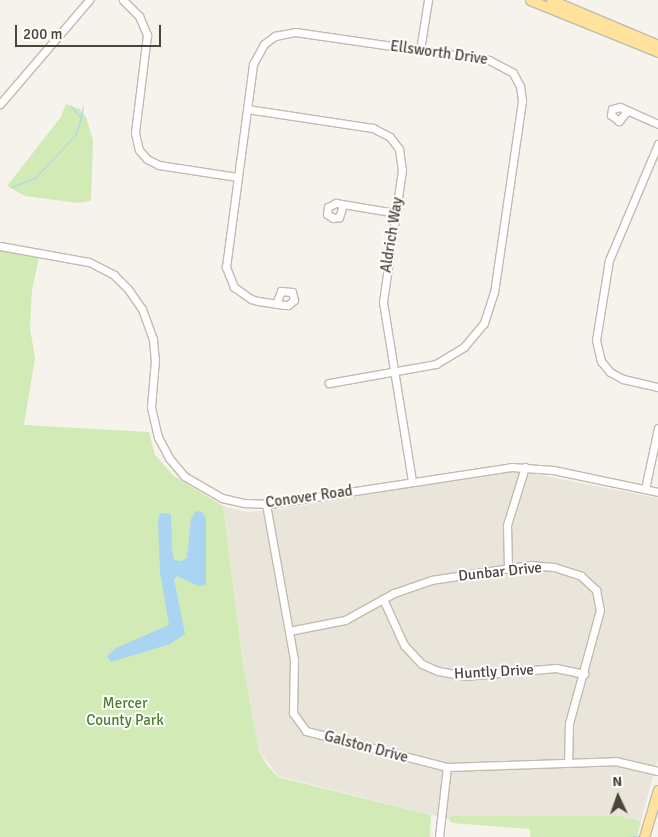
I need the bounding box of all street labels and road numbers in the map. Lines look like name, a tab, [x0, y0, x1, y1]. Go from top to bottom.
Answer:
street label: Ellsworth Drive	[389, 37, 489, 69]
street label: Aldrich Way	[377, 196, 407, 274]
street label: Conover Road	[264, 482, 354, 512]
street label: Dunbar Drive	[457, 559, 543, 585]
street label: Huntly Drive	[454, 661, 534, 683]
street label: Galston Drive	[322, 727, 410, 767]

